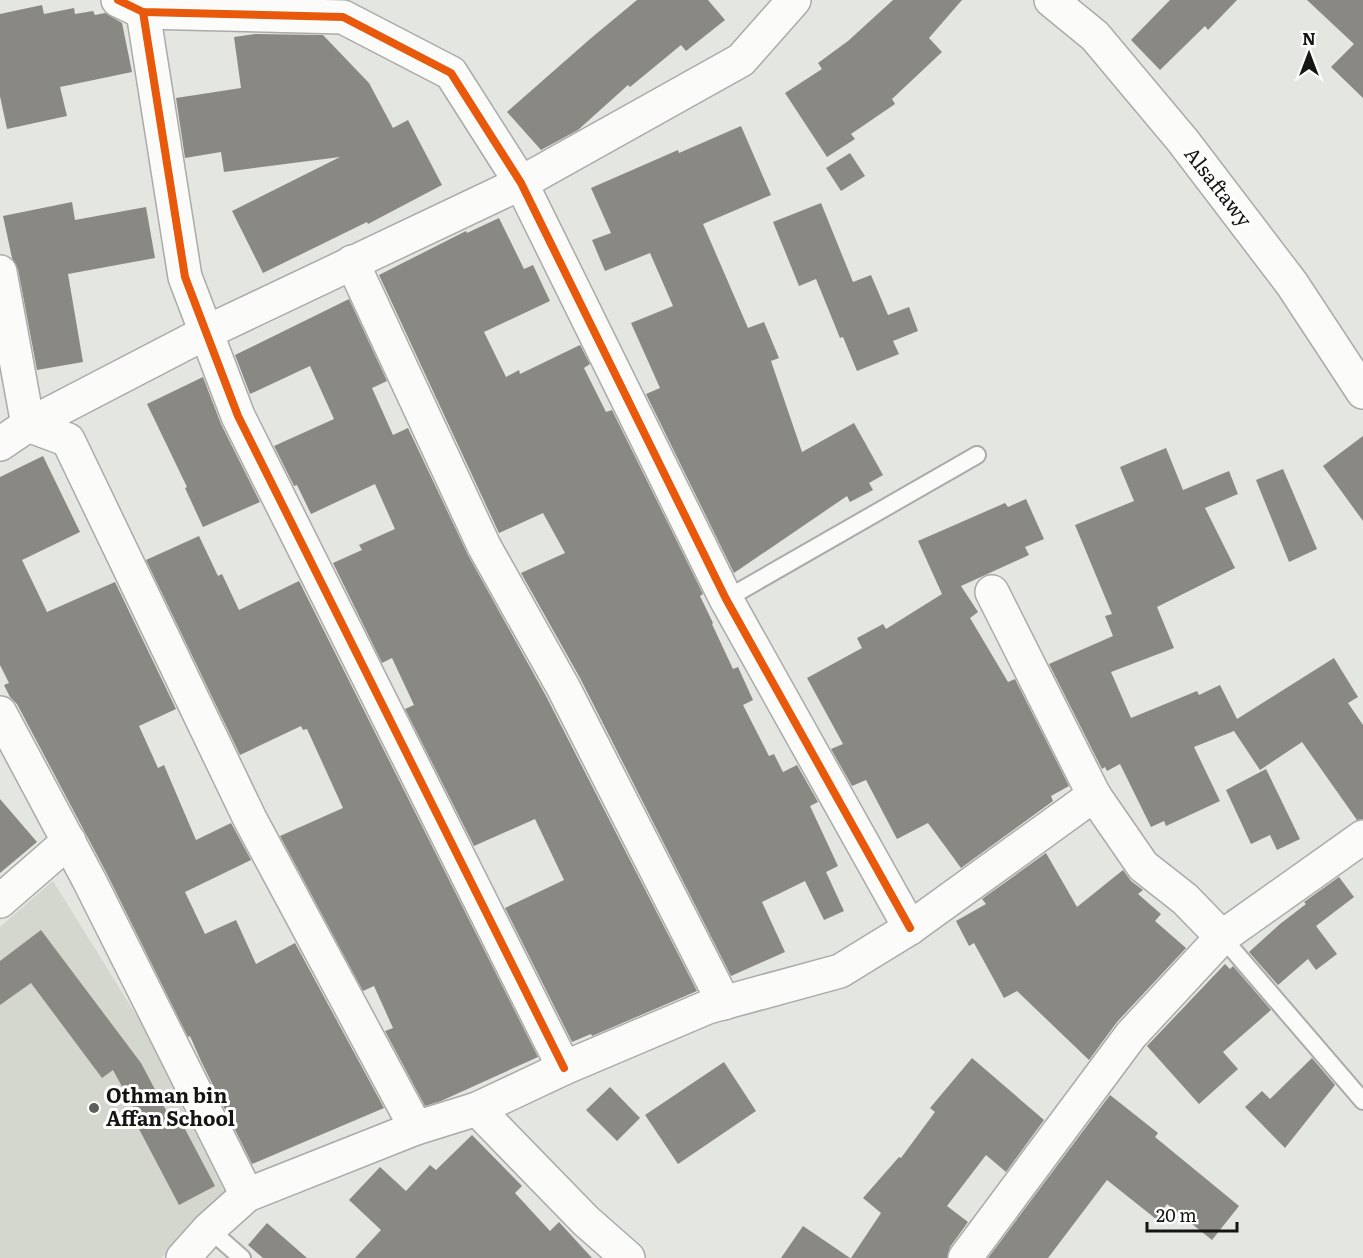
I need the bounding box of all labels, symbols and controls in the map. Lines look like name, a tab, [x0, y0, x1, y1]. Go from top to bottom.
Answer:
north arrow	[1279, 24, 1339, 84]
text: N	[1302, 26, 1316, 50]
street label: Alsaftawy	[1179, 139, 1261, 233]
place label: Othman bin Affan School	[106, 1079, 235, 1132]
marker: Othman bin Affan School	[87, 1101, 101, 1115]
scale bar	[1147, 1195, 1237, 1233]
text: 20 m	[1156, 1201, 1197, 1228]

